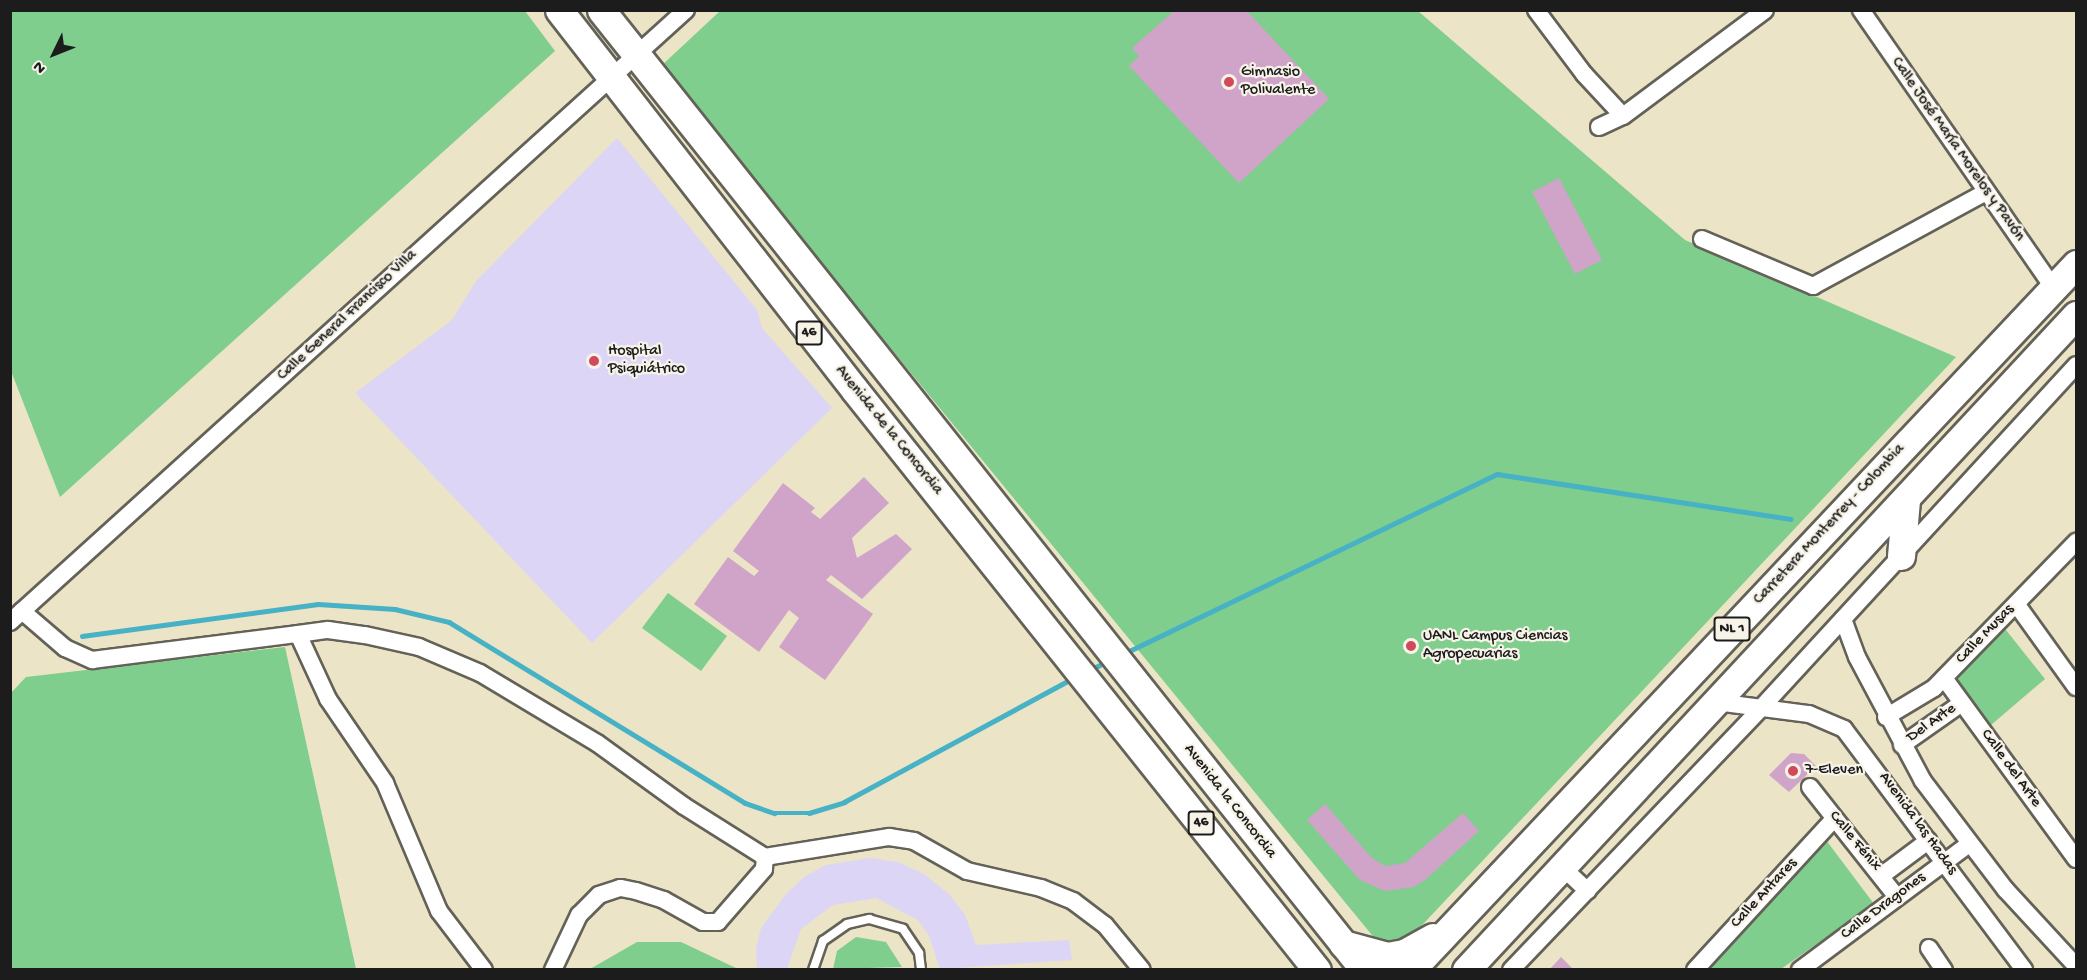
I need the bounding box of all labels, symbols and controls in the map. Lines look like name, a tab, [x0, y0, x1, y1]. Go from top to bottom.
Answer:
north arrow	[24, 24, 84, 84]
street label: Calle José María Morelos y Pavón	[1886, 54, 2028, 246]
text: N	[30, 56, 51, 77]
place label: Gimnasio Polivalente	[1241, 63, 1315, 101]
marker: Gimnasio Polivalente	[1222, 75, 1236, 89]
street label: Calle General Francisco Villa	[274, 246, 422, 386]
road number: 46	[796, 321, 822, 345]
place label: Hospital Psiquiátrico	[608, 342, 685, 380]
marker: Hospital Psiquiátrico	[585, 352, 603, 370]
street label: Avenida de la Concordia	[830, 362, 946, 500]
street label: Carretera Monterrey - Colombia	[1750, 441, 1910, 609]
street label: Calle Musas	[1953, 601, 2019, 669]
road number: NL 1	[1712, 617, 1752, 641]
place label: UANL Campus Ciencias Agropecuarias	[1423, 627, 1567, 665]
marker: UANL Campus Ciencias Agropecuarias	[1404, 639, 1418, 653]
street label: Del Arte	[1904, 700, 1960, 748]
street label: Calle del Arte	[1975, 726, 2045, 812]
street label: Avenida la Concordia	[1178, 741, 1280, 863]
place label: 7-Eleven	[1805, 761, 1863, 781]
marker: 7-Eleven	[1786, 764, 1800, 778]
street label: Avenida las Hadas	[1873, 769, 1961, 879]
street label: Calle Fénix	[1824, 808, 1884, 876]
road number: 46	[1188, 811, 1214, 835]
street label: Calle Antares	[1728, 855, 1802, 933]
street label: Calle Dragones	[1838, 869, 1930, 945]

